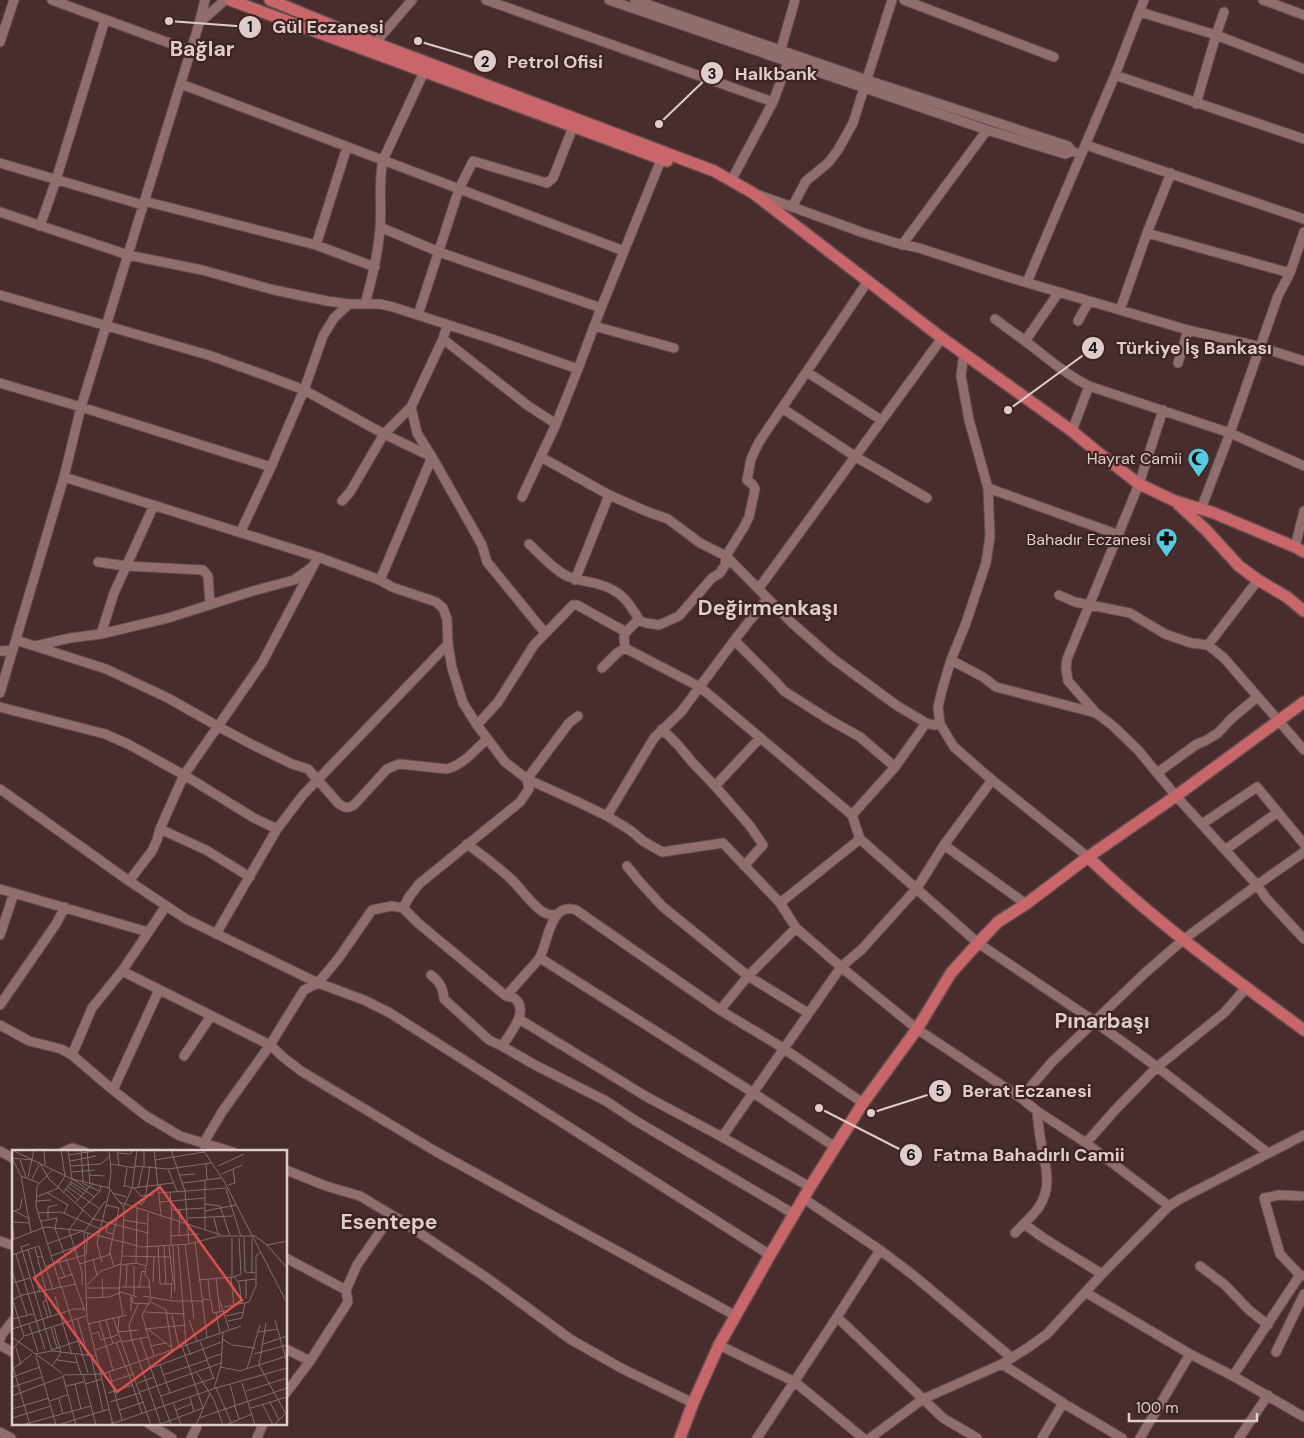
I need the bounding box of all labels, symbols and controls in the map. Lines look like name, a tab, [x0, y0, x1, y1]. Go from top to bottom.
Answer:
callout: Gül Eczanesi	[237, 10, 393, 43]
text: Gül Eczanesi	[272, 15, 384, 39]
text: 1	[247, 17, 253, 37]
district label: Bağlar	[170, 35, 235, 63]
callout: Petrol Ofisi	[472, 45, 613, 78]
text: Petrol Ofisi	[507, 50, 603, 74]
text: 2	[481, 52, 490, 72]
callout: Halkbank	[700, 57, 827, 90]
text: Halkbank	[735, 62, 818, 86]
text: 3	[707, 64, 717, 84]
callout: Türkiye İş Bankası	[1081, 331, 1281, 364]
text: Türkiye İş Bankası	[1116, 336, 1272, 360]
text: 4	[1088, 338, 1098, 358]
mosque icon: Hayrat Camii	[1186, 446, 1210, 477]
place label: Hayrat Camii	[1087, 448, 1182, 469]
pharmacy icon: Bahadır Eczanesi	[1155, 527, 1179, 558]
place label: Bahadır Eczanesi	[1027, 529, 1151, 550]
district label: Değirmenkaşı	[698, 594, 838, 622]
district label: Pınarbaşı	[1054, 1007, 1150, 1035]
callout: Berat Eczanesi	[928, 1074, 1102, 1107]
text: Berat Eczanesi	[962, 1079, 1092, 1103]
text: 5	[935, 1081, 945, 1101]
callout: Fatma Bahadırlı Camii	[899, 1138, 1135, 1171]
text: Fatma Bahadırlı Camii	[933, 1143, 1125, 1167]
text: 6	[906, 1145, 916, 1165]
inset map	[12, 1150, 288, 1426]
district label: Esentepe	[341, 1208, 437, 1236]
scale bar	[1129, 1390, 1256, 1422]
text: 100 m	[1136, 1398, 1179, 1418]

